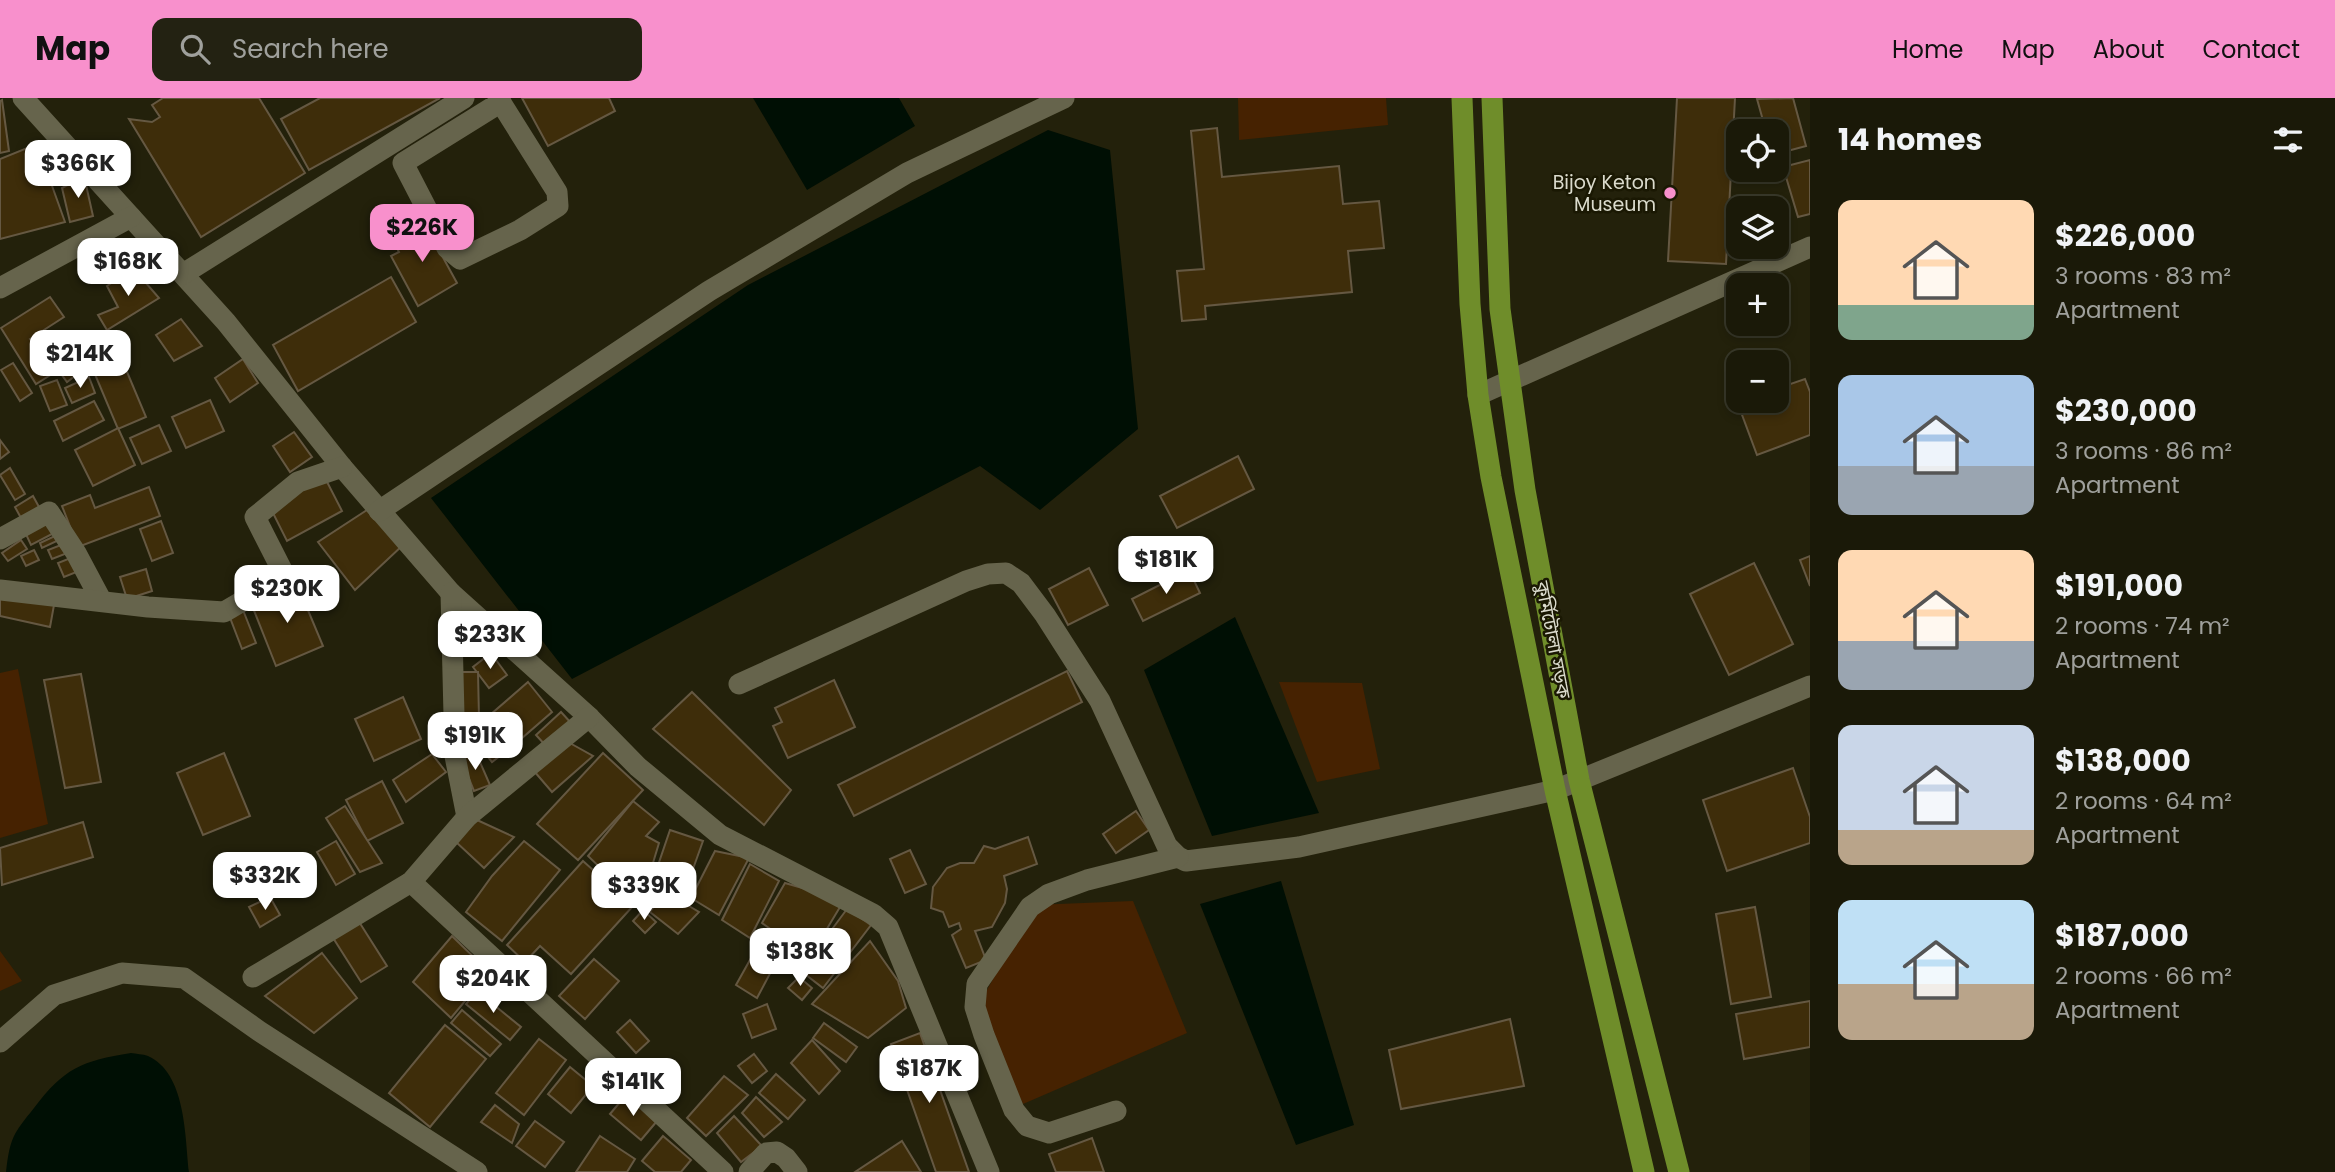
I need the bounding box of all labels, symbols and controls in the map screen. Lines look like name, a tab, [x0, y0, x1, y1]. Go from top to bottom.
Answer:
search box	[152, 18, 642, 81]
text: Map	[35, 25, 110, 72]
icon: search	[176, 30, 214, 68]
text: Search here	[232, 31, 389, 67]
text: Home	[1892, 33, 1964, 66]
text: Map	[2002, 33, 2055, 66]
text: About	[2093, 33, 2164, 66]
text: Contact	[2202, 33, 2300, 66]
text: 14 homes	[1838, 118, 1982, 161]
map controls	[1726, 119, 1789, 413]
button: locate	[1726, 119, 1789, 182]
icon: filters	[2269, 121, 2307, 159]
pin: $366K	[29, 140, 127, 200]
text: $366K	[41, 147, 115, 179]
place label: Bijoy Keton Museum	[1553, 169, 1656, 218]
marker: Bijoy Keton Museum	[1662, 185, 1678, 201]
button: layers	[1726, 196, 1789, 259]
pin: $226K	[373, 204, 471, 264]
text: $226K	[386, 211, 458, 243]
text: $226,000	[2055, 214, 2195, 257]
icon: home	[1894, 228, 1978, 312]
pin: $168K	[79, 238, 177, 298]
text: $168K	[93, 245, 163, 277]
text: 3 rooms · 83 m²	[2055, 260, 2231, 292]
button: +	[1726, 273, 1789, 336]
text: Apartment	[2055, 294, 2180, 326]
pin: $214K	[31, 330, 129, 390]
text: $214K	[46, 337, 114, 369]
button: −	[1726, 350, 1789, 413]
text: $230,000	[2055, 389, 2197, 432]
icon: home	[1894, 403, 1978, 487]
text: 3 rooms · 86 m²	[2055, 435, 2232, 467]
text: Apartment	[2055, 469, 2180, 501]
pin: $181K	[1117, 536, 1215, 596]
text: $181K	[1134, 543, 1198, 575]
text: $191,000	[2055, 564, 2183, 607]
pin: $230K	[238, 566, 336, 625]
text: $230K	[250, 572, 324, 604]
street label: কুর্মিটোলা সড়ক	[1528, 578, 1578, 702]
icon: home	[1894, 578, 1978, 662]
text: 2 rooms · 74 m²	[2055, 610, 2230, 642]
pin: $233K	[441, 612, 539, 671]
text: $233K	[454, 618, 526, 650]
text: Apartment	[2055, 644, 2180, 676]
pin: $191K	[426, 712, 524, 772]
text: $191K	[444, 719, 506, 751]
text: $138,000	[2055, 739, 2191, 782]
icon: home	[1894, 753, 1978, 837]
text: 2 rooms · 64 m²	[2055, 785, 2232, 817]
text: Apartment	[2055, 819, 2180, 851]
pin: $332K	[216, 852, 314, 912]
text: $332K	[229, 859, 301, 891]
pin: $339K	[595, 862, 693, 922]
text: $339K	[607, 869, 681, 901]
text: $187,000	[2055, 914, 2189, 957]
pin: $138K	[751, 928, 849, 988]
icon: home	[1894, 928, 1978, 1012]
text: $138K	[766, 935, 834, 967]
pin: $204K	[444, 956, 542, 1015]
text: 2 rooms · 66 m²	[2055, 960, 2232, 992]
text: $204K	[456, 962, 530, 994]
text: Apartment	[2055, 994, 2180, 1026]
pin: $187K	[880, 1046, 978, 1105]
text: $187K	[895, 1052, 963, 1084]
pin: $141K	[584, 1058, 682, 1118]
text: $141K	[601, 1065, 665, 1097]

